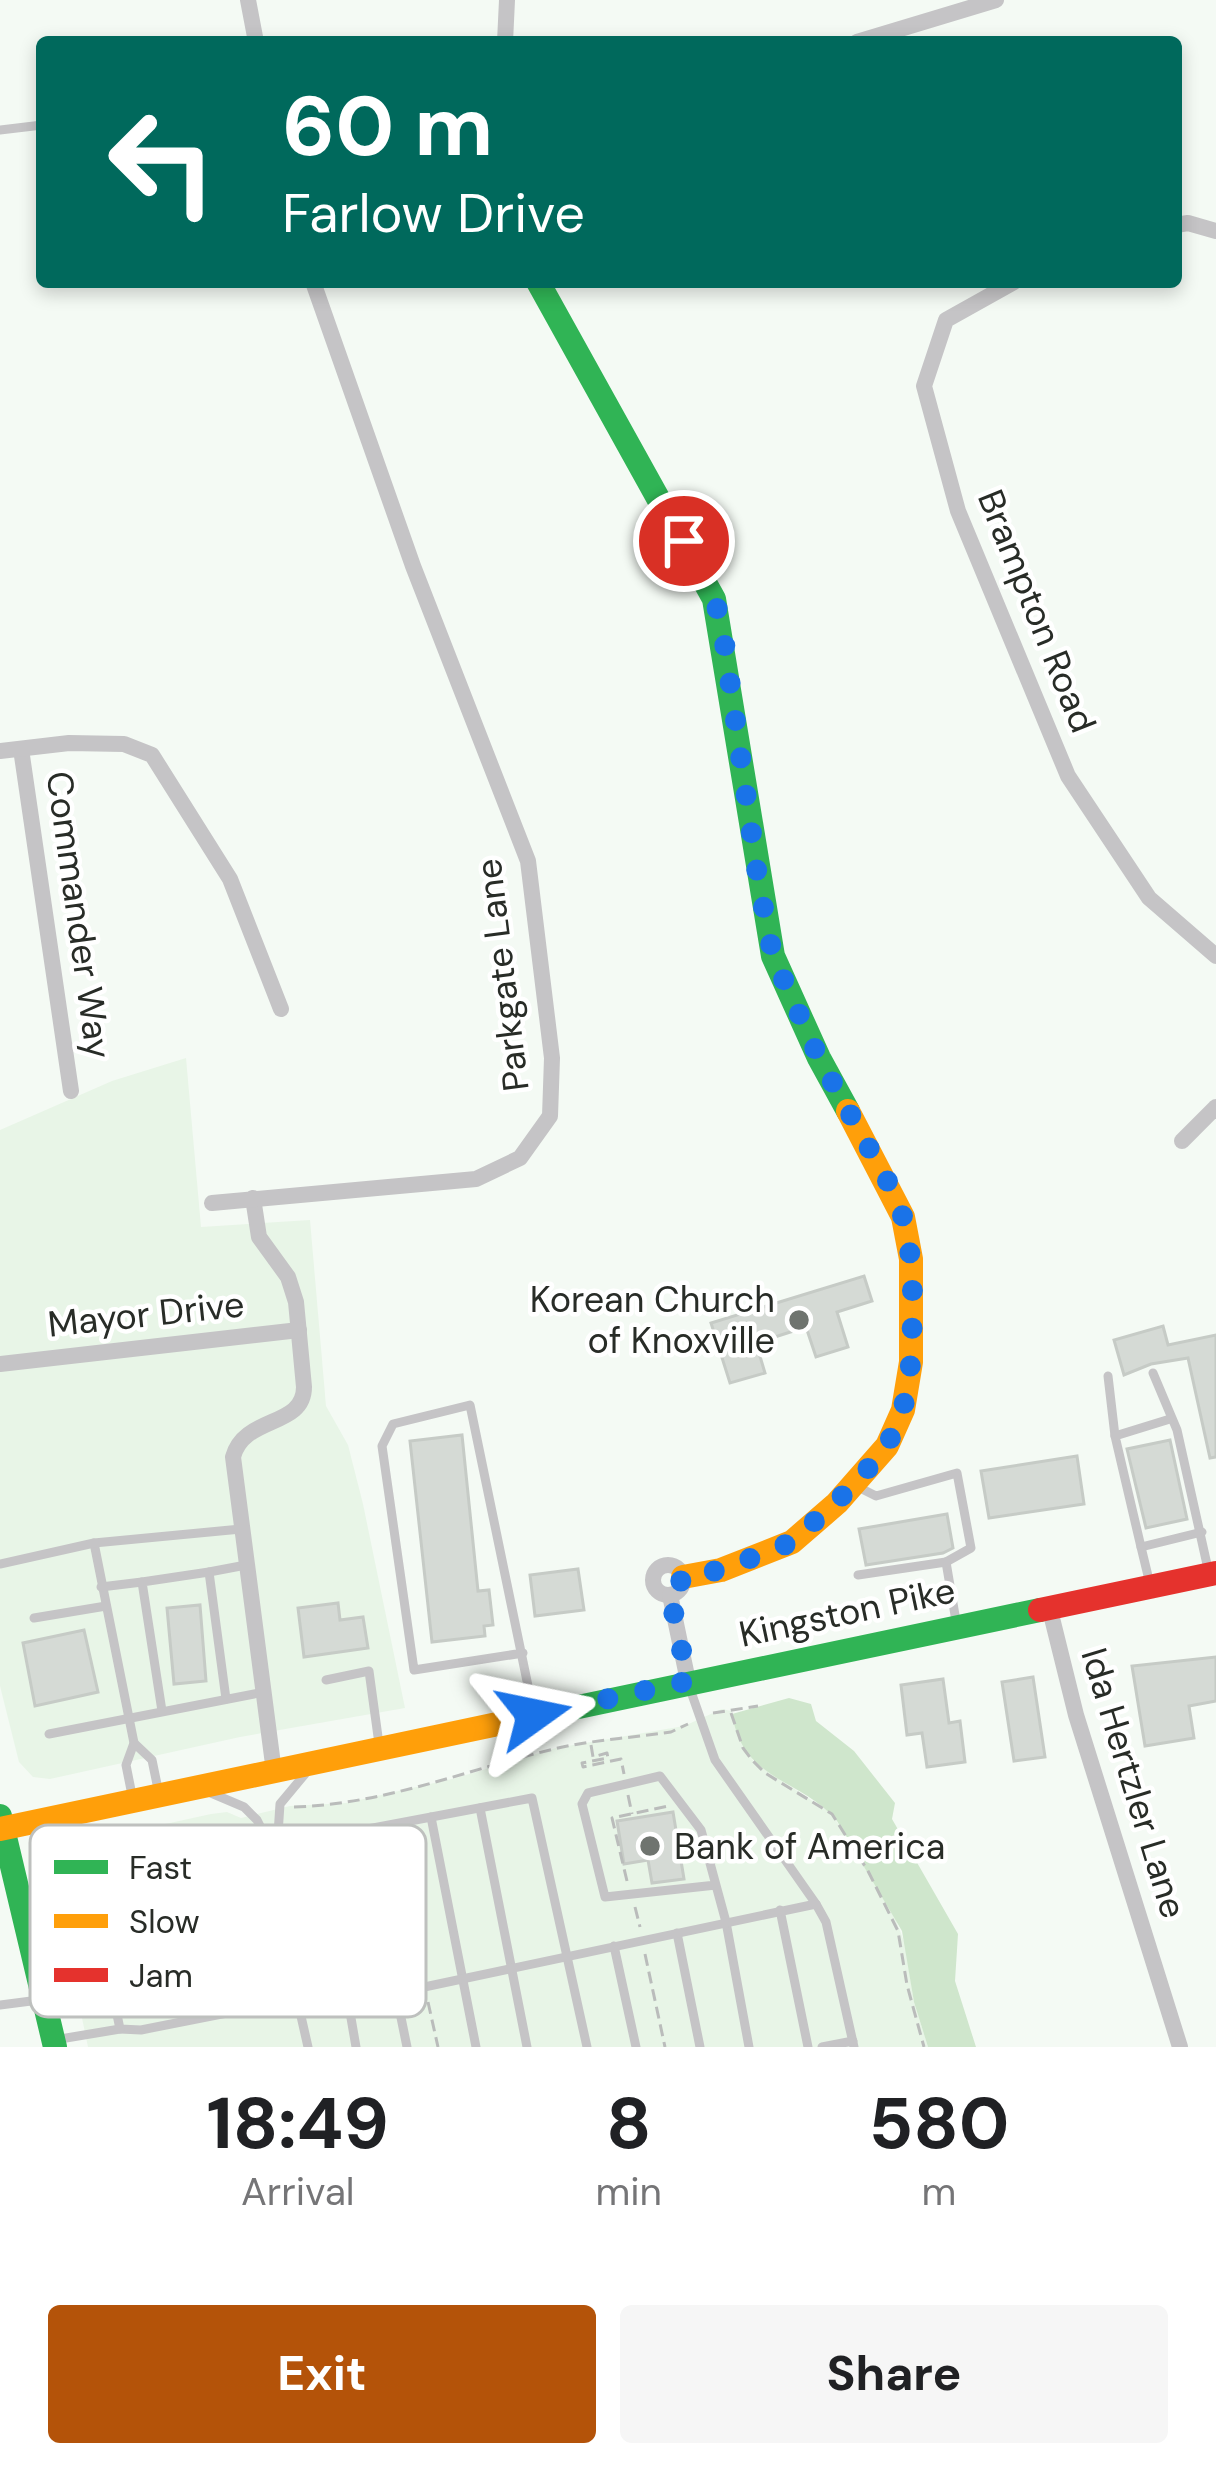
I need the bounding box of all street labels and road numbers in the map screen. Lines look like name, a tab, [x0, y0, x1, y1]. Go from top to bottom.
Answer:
street label: Brampton Road	[967, 483, 1107, 739]
street label: Commander Way	[36, 768, 122, 1062]
street label: Parkgate Lane	[464, 856, 540, 1094]
street label: Mayor Drive	[46, 1280, 246, 1348]
street label: Kingston Pike	[735, 1566, 959, 1658]
street label: Ida Hertzler Lane	[1071, 1642, 1197, 1924]

